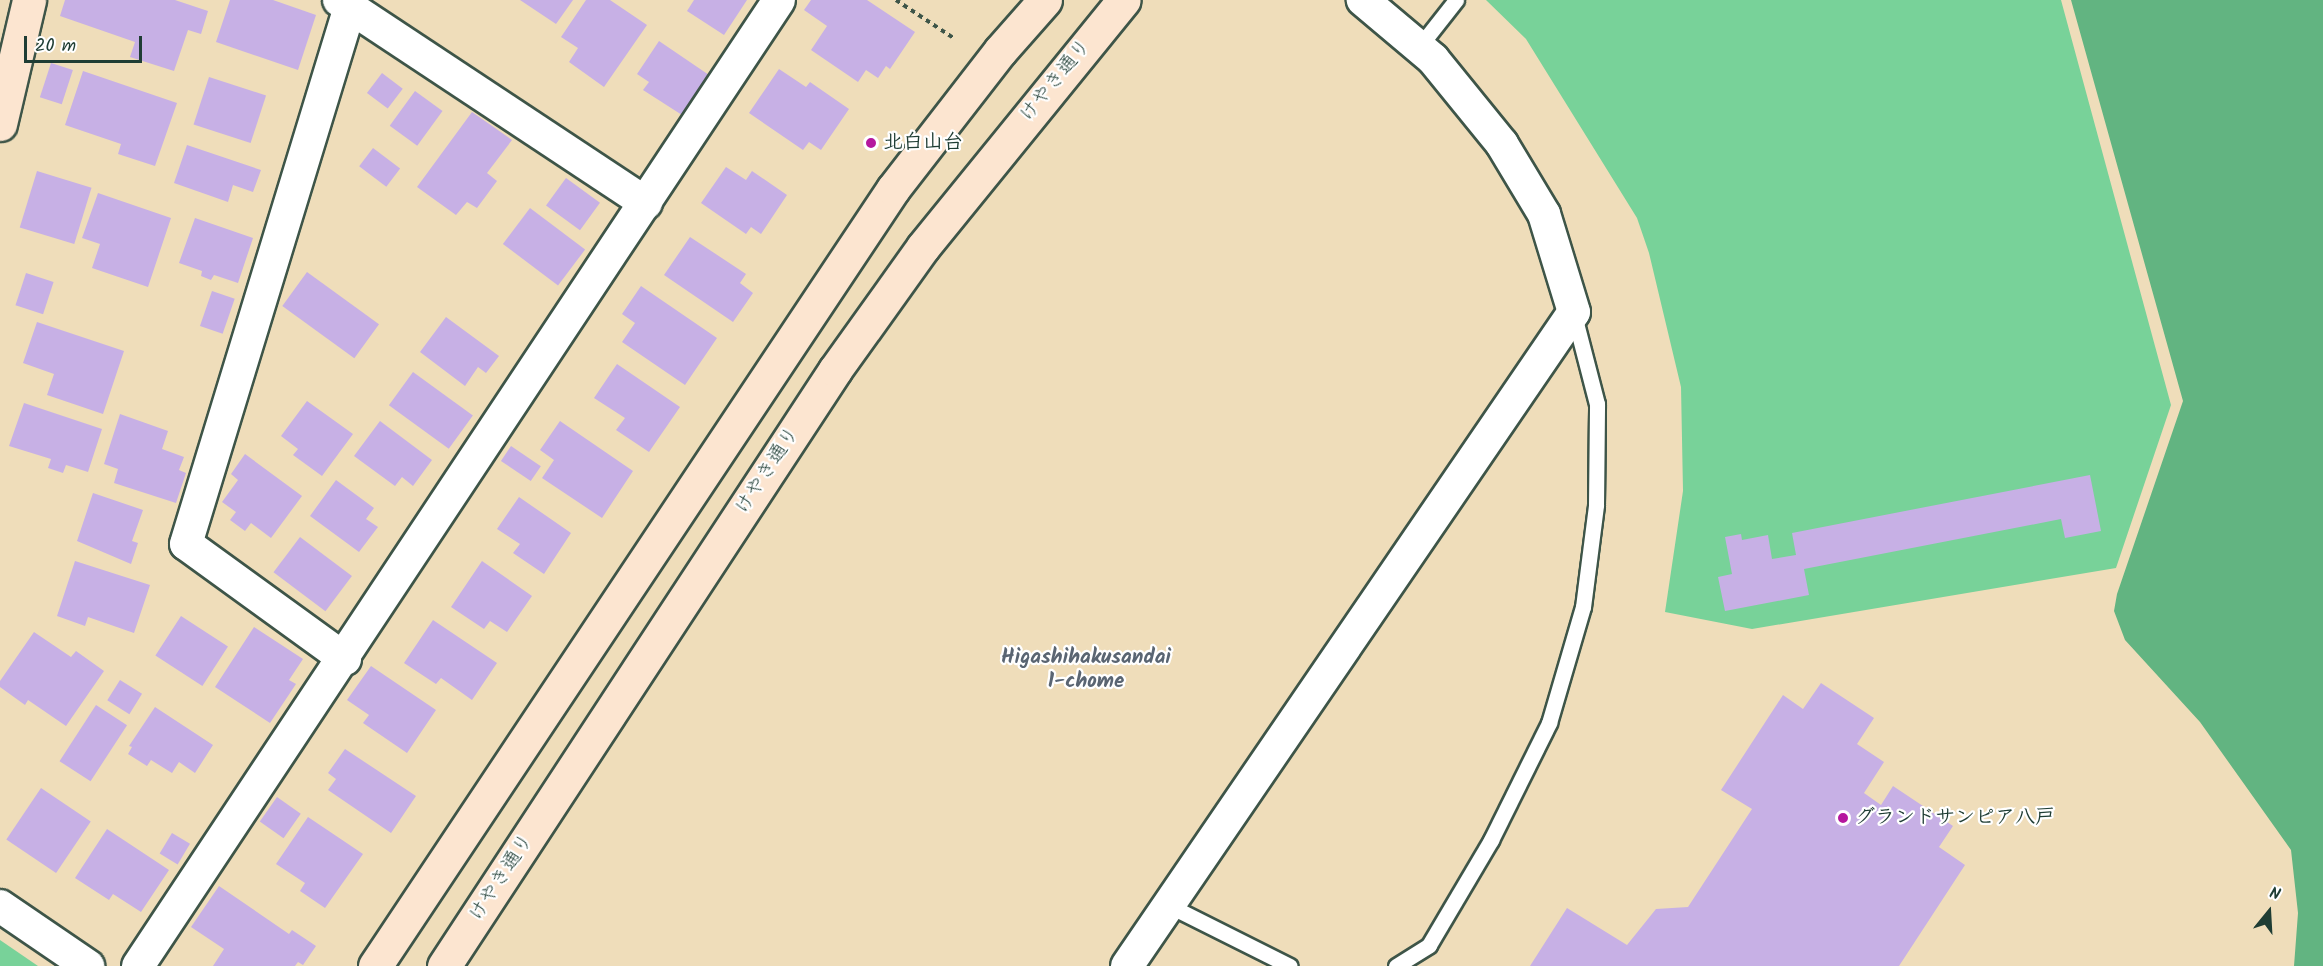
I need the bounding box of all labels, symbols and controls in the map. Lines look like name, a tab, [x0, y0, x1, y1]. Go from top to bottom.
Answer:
scale bar	[27, 24, 146, 62]
text: 20 m	[35, 32, 76, 61]
street label: けやき通り	[1015, 35, 1097, 127]
place label: 北白山台	[883, 131, 963, 155]
marker: 北白山台	[864, 136, 878, 150]
street label: けやき通り	[731, 423, 805, 519]
district label: Higashihakusandai 1-chome	[1001, 645, 1171, 695]
place label: グランドサンピア八戸	[1855, 806, 2055, 830]
marker: グランドサンピア八戸	[1836, 811, 1850, 825]
street label: けやき通り	[465, 830, 539, 926]
text: N	[2266, 881, 2283, 908]
north arrow	[2239, 882, 2299, 942]

